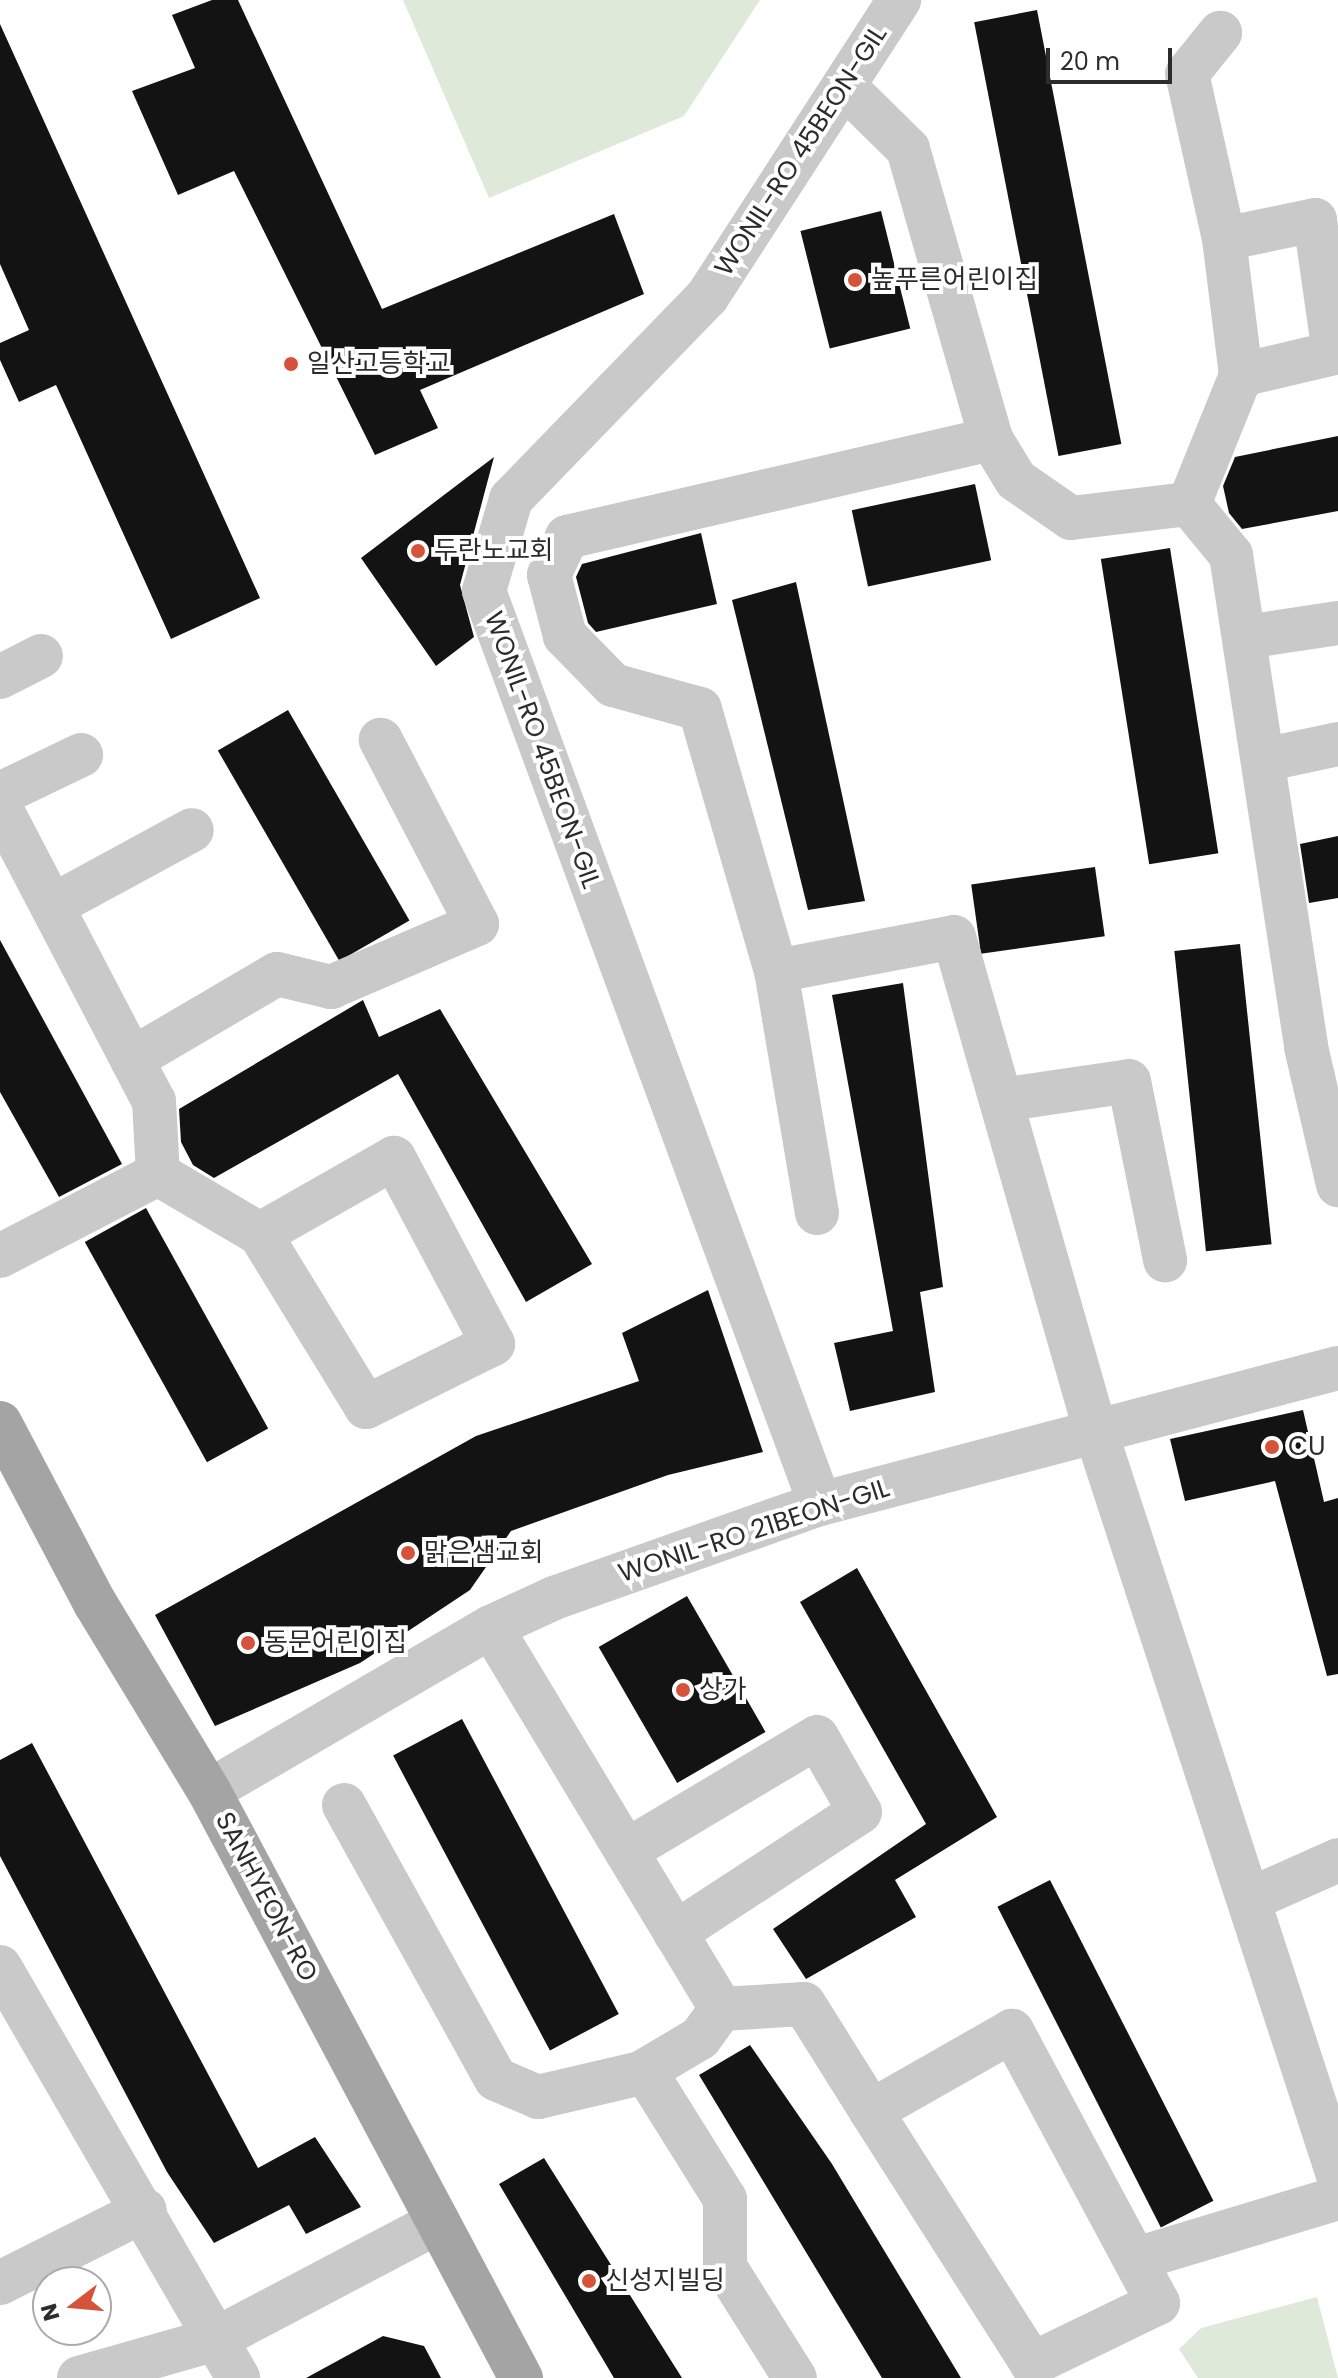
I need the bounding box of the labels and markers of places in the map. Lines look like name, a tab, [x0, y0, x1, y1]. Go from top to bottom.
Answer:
place label: 높푸른어린이집	[871, 264, 1038, 296]
marker: 높푸른어린이집	[846, 271, 864, 289]
place label: 일산고등학교	[307, 348, 451, 380]
marker: 일산고등학교	[282, 355, 300, 373]
place label: 두란노교회	[434, 535, 554, 567]
marker: 두란노교회	[409, 542, 427, 560]
place label: CU	[1288, 1431, 1326, 1463]
marker: CU	[1263, 1438, 1281, 1456]
place label: 맑은샘교회	[424, 1537, 544, 1569]
marker: 맑은샘교회	[399, 1544, 417, 1562]
place label: 동문어린이집	[264, 1627, 408, 1659]
marker: 동문어린이집	[239, 1634, 257, 1652]
place label: 상가	[699, 1674, 747, 1706]
marker: 상가	[674, 1681, 692, 1699]
place label: 신성지빌딩	[605, 2265, 725, 2297]
marker: 신성지빌딩	[580, 2272, 598, 2290]

